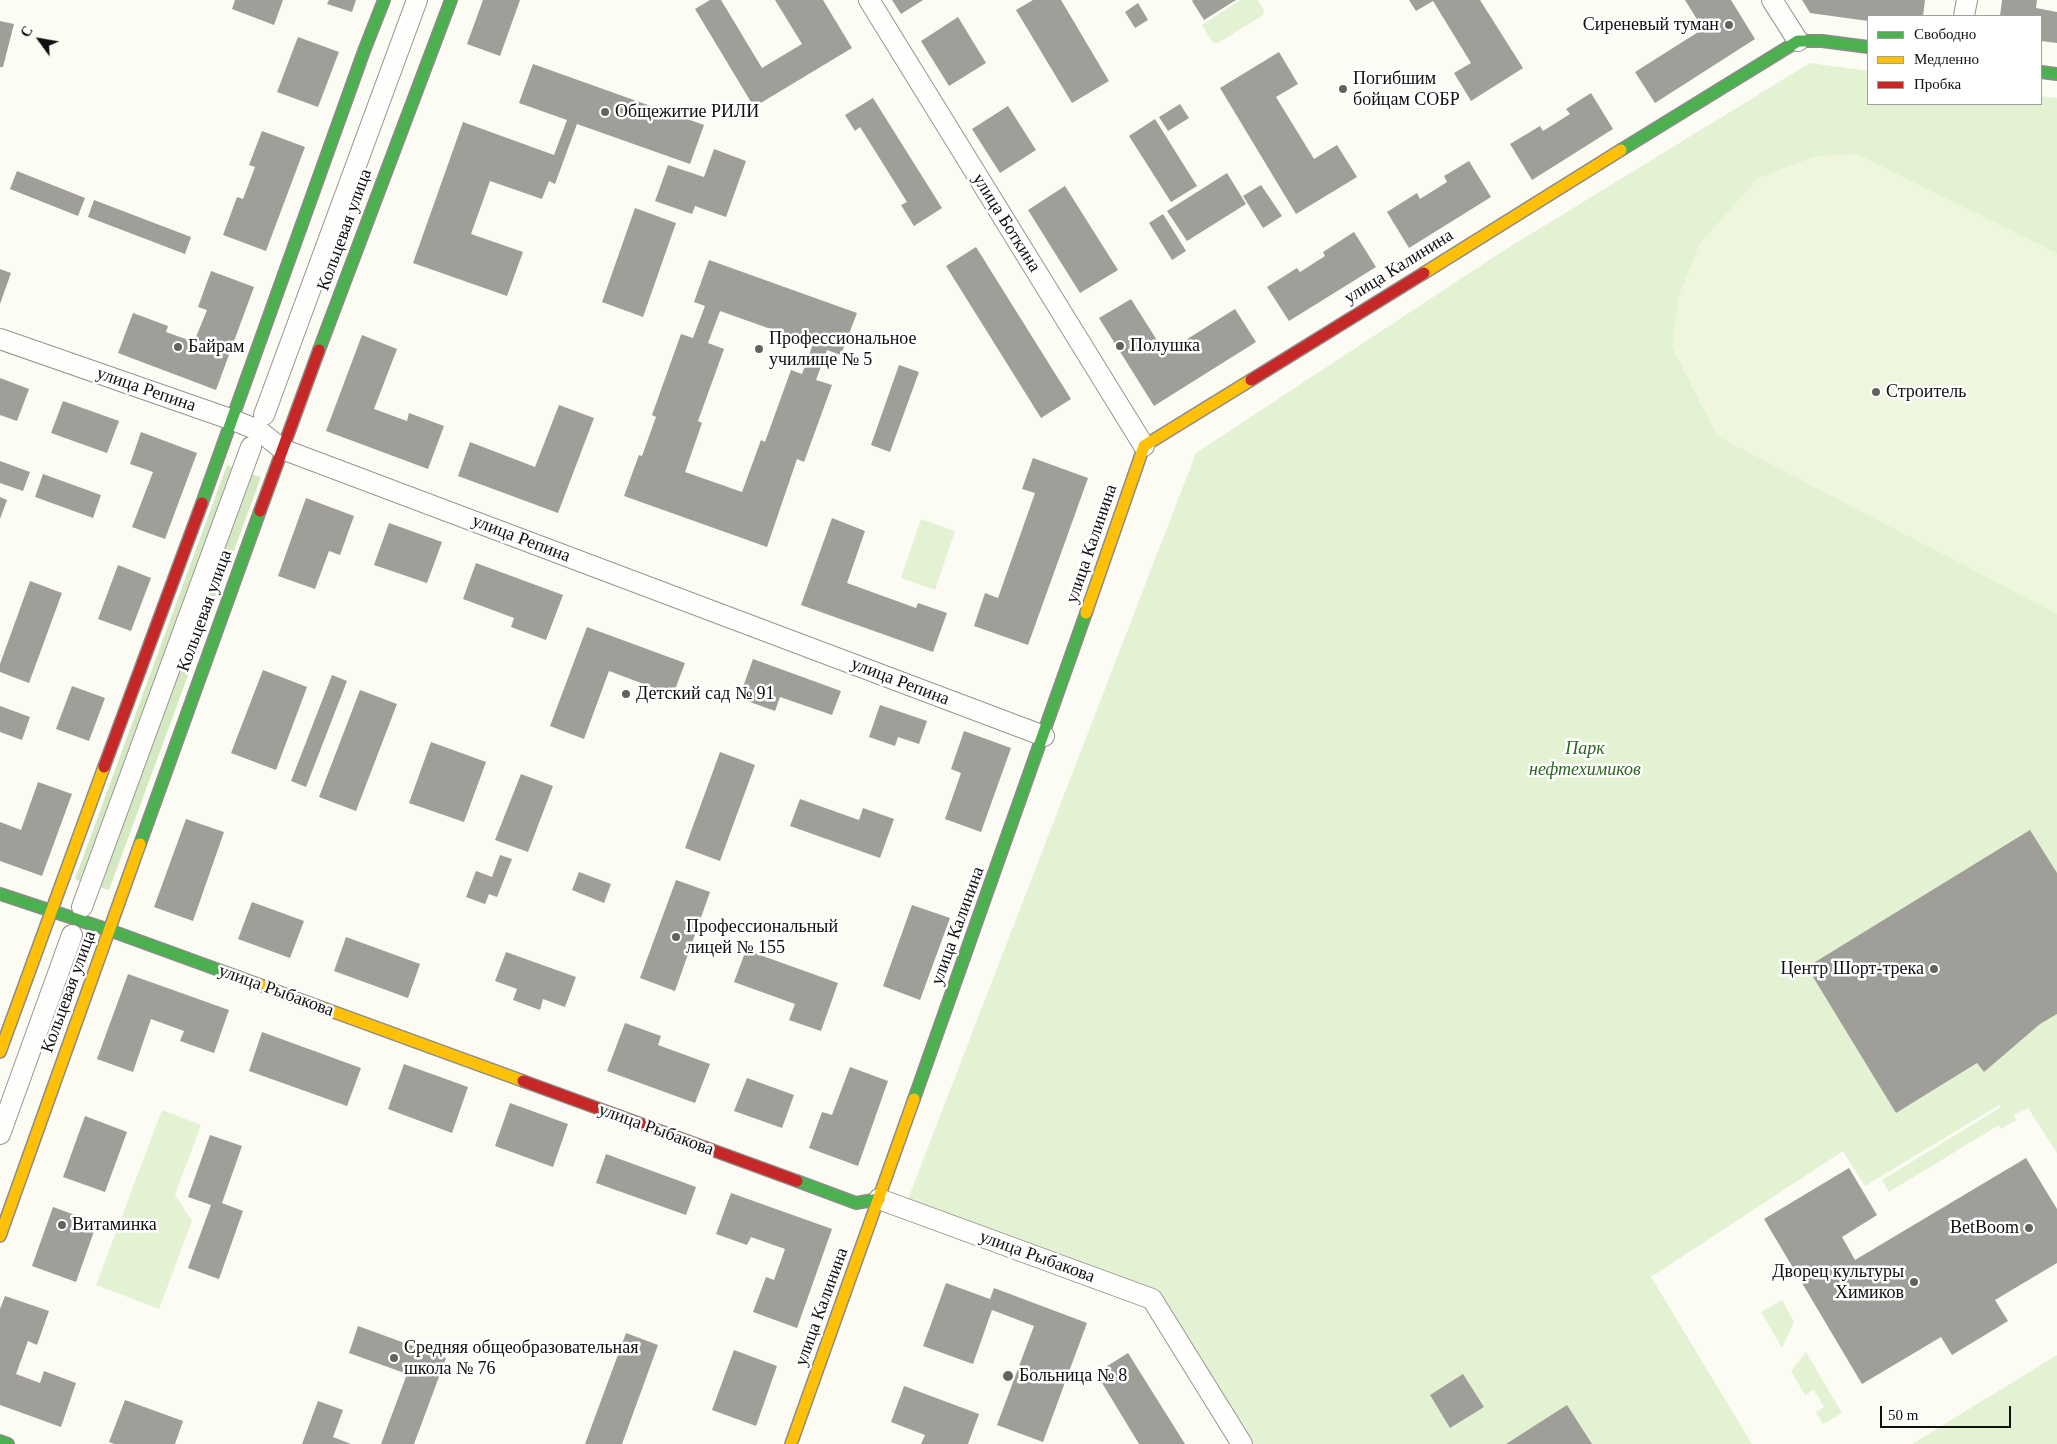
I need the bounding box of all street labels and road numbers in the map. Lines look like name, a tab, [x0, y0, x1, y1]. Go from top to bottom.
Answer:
street label: Кольцевая улица	[313, 166, 377, 294]
street label: улица Боткина	[967, 170, 1045, 276]
street label: улица Калинина	[1341, 225, 1457, 309]
street label: улица Репина	[94, 363, 198, 417]
street label: улица Калинина	[1062, 482, 1122, 606]
street label: улица Репина	[469, 510, 573, 568]
street label: Кольцевая улица	[173, 547, 237, 675]
street label: улица Репина	[848, 653, 952, 711]
street label: улица Калинина	[927, 864, 989, 988]
street label: Кольцевая улица	[37, 928, 101, 1056]
street label: улица Рыбакова	[215, 960, 337, 1022]
street label: улица Рыбакова	[595, 1099, 717, 1161]
street label: улица Рыбакова	[976, 1226, 1098, 1288]
street label: улица Калинина	[791, 1245, 853, 1369]

